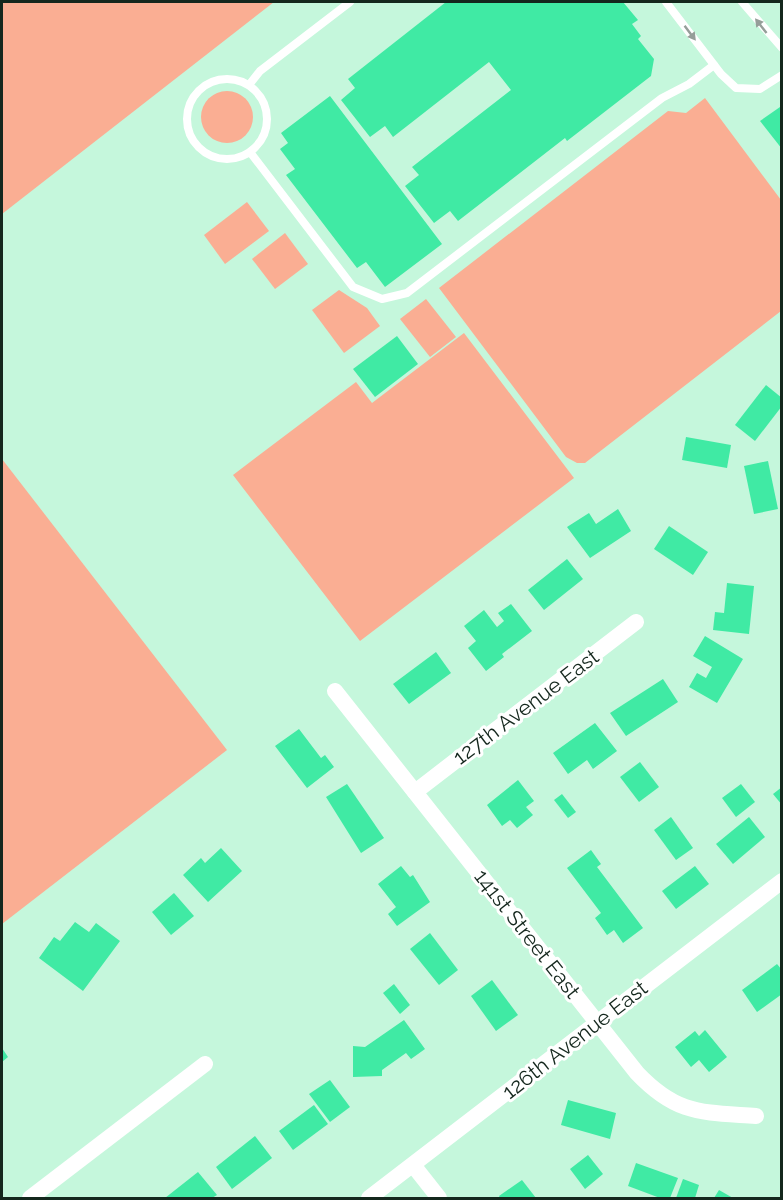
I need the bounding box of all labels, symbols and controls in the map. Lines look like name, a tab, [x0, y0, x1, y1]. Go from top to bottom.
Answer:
one-way arrow	[755, 18, 767, 33]
one-way arrow	[683, 26, 695, 41]
street label: 127th Avenue East	[448, 644, 603, 769]
street label: 141st Street East	[469, 864, 586, 1003]
street label: 126th Avenue East	[497, 975, 652, 1104]

